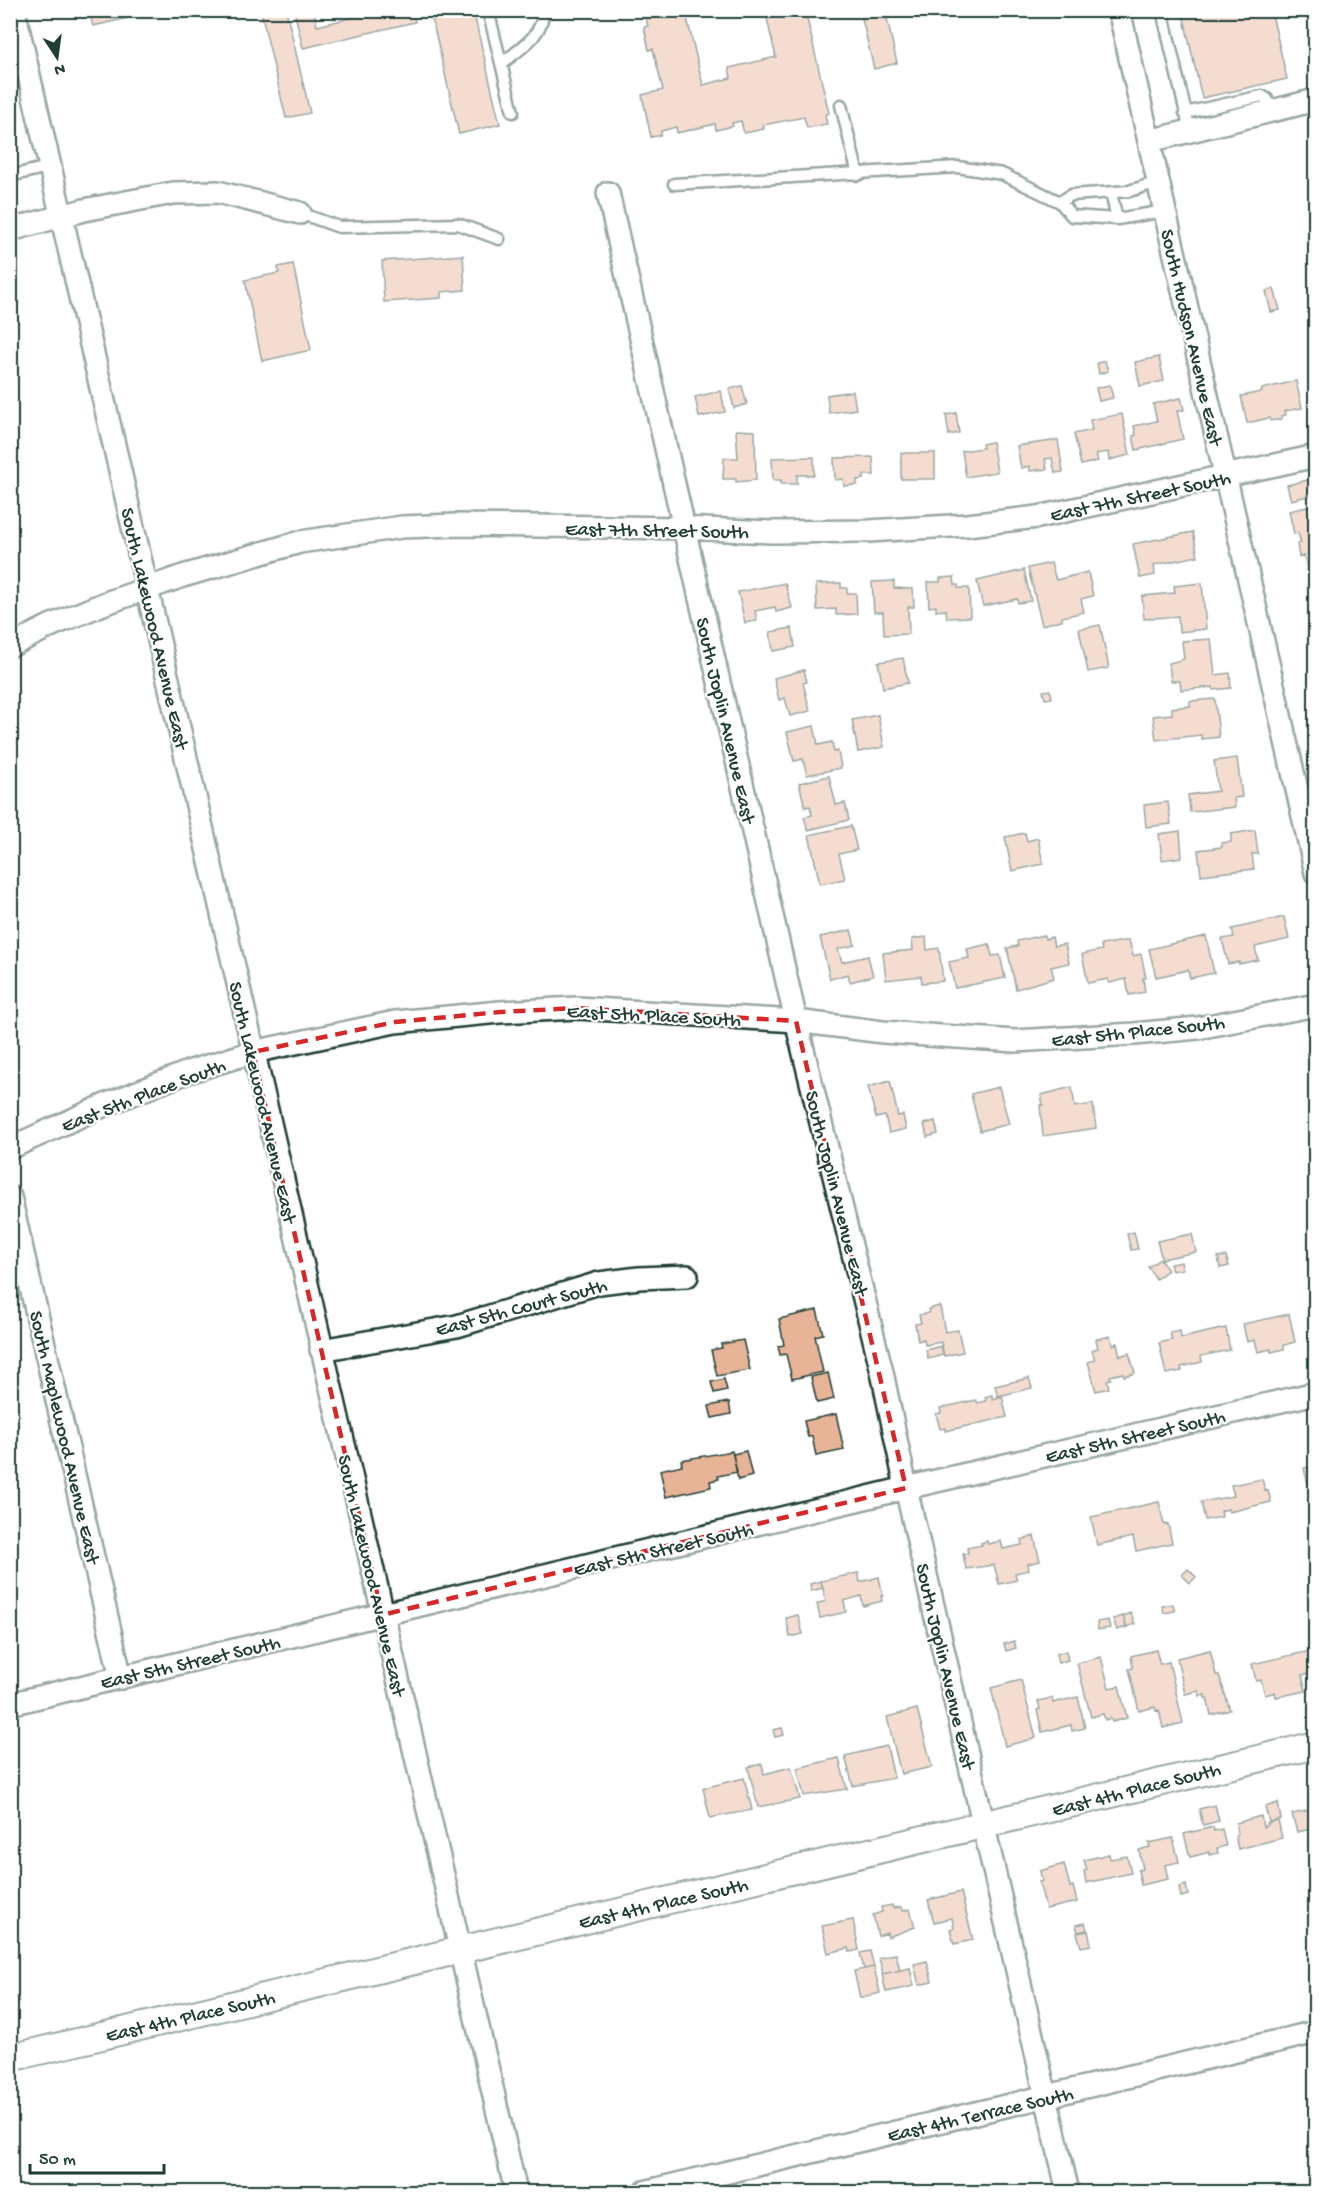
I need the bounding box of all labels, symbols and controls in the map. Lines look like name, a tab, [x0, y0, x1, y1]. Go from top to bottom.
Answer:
north arrow	[27, 27, 87, 87]
text: N	[52, 58, 67, 79]
street label: South Hudson Avenue East	[1154, 227, 1226, 450]
street label: East 7th Street South	[1048, 468, 1233, 529]
street label: South Lakewood Avenue East	[114, 506, 192, 754]
street label: East 7th Street South	[565, 519, 749, 546]
street label: South Joplin Avenue East	[689, 616, 759, 828]
street label: South Lakewood Avenue East	[222, 980, 300, 1228]
street label: East 5th Place South	[566, 1001, 742, 1034]
street label: East 5th Place South	[1050, 1013, 1227, 1054]
street label: East 5th Place South	[59, 1055, 230, 1139]
street label: South Joplin Avenue East	[798, 1089, 872, 1301]
street label: East 5th Court South	[434, 1275, 610, 1343]
street label: South Maplewood Avenue East	[22, 1309, 103, 1568]
street label: East 5th Street South	[1044, 1406, 1228, 1470]
street label: South Lakewood Avenue East	[331, 1453, 409, 1701]
street label: East 5th Street South	[572, 1519, 756, 1583]
street label: South Joplin Avenue East	[909, 1562, 979, 1774]
street label: East 5th Street South	[99, 1632, 283, 1696]
street label: East 4th Place South	[1050, 1759, 1224, 1824]
street label: East 4th Place South	[577, 1875, 751, 1936]
street label: East 4th Place South	[104, 1988, 278, 2049]
street label: East 4th Terrace South	[886, 2084, 1076, 2149]
scale bar	[30, 2137, 164, 2175]
text: 50 m	[39, 2150, 76, 2171]

